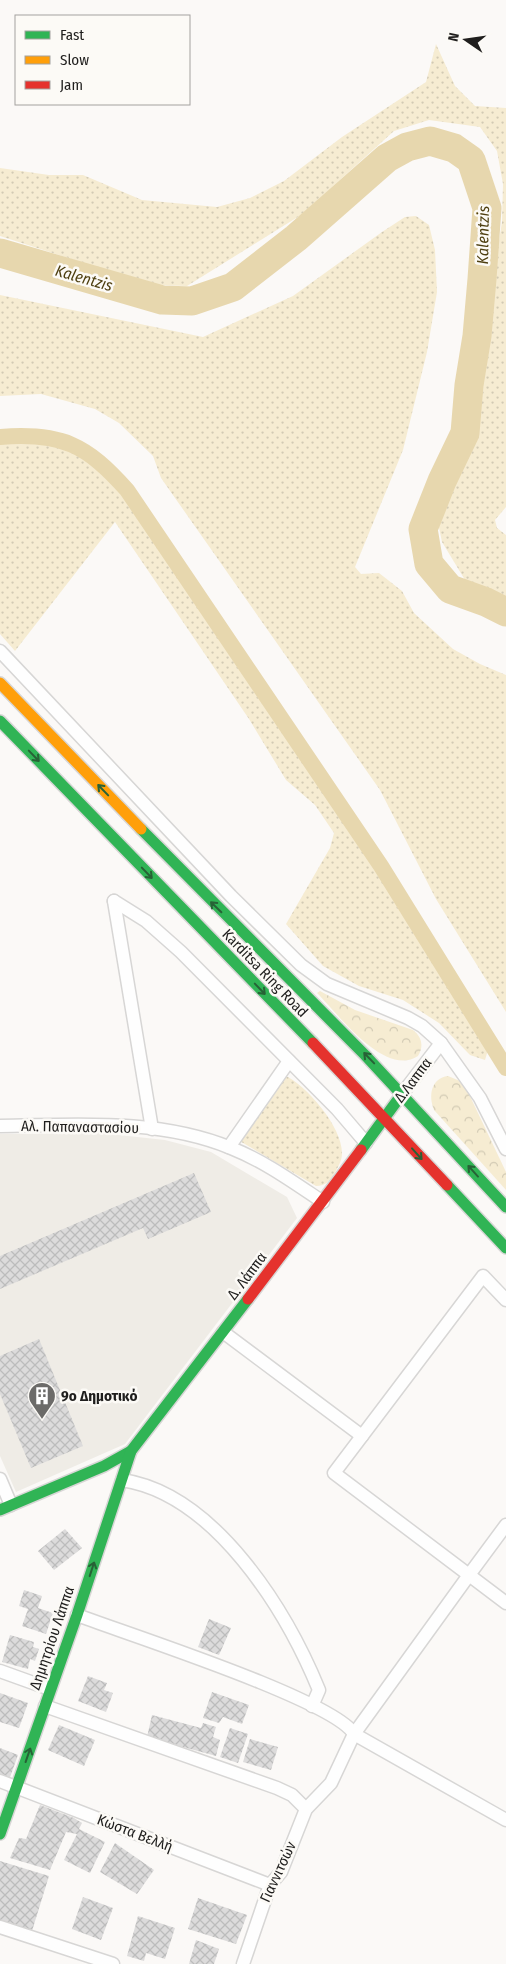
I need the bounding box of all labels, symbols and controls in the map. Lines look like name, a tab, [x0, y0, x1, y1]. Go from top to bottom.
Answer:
legend	[15, 15, 190, 105]
north arrow	[441, 15, 491, 65]
text: Fast	[60, 26, 84, 44]
text: N	[445, 31, 463, 43]
text: Slow	[60, 51, 89, 69]
text: Jam	[60, 76, 83, 94]
water label: Kalentzis	[473, 205, 493, 265]
water label: Kalentzis	[53, 261, 115, 295]
one-way arrow	[28, 750, 40, 762]
one-way arrow	[97, 784, 109, 797]
one-way arrow	[141, 866, 153, 879]
one-way arrow	[209, 901, 222, 913]
street label: Karditsa Ring Road	[218, 925, 312, 1021]
one-way arrow	[254, 983, 266, 995]
one-way arrow	[363, 1052, 375, 1065]
street label: Δ.Λαππα	[390, 1054, 436, 1106]
street label: Αλ. Παπαναστασίου	[21, 1117, 139, 1137]
one-way arrow	[411, 1148, 423, 1161]
one-way arrow	[467, 1165, 479, 1178]
street label: Δ. Λάππα	[223, 1249, 271, 1303]
building icon: 9ο Δημοτικό	[27, 1381, 57, 1420]
place label: 9ο Δημοτικό	[61, 1387, 137, 1405]
one-way arrow	[88, 1561, 98, 1577]
street label: Δημητρίου Λάππα	[26, 1584, 78, 1692]
one-way arrow	[24, 1748, 33, 1763]
street label: Κώστα Βελλή	[95, 1810, 175, 1856]
street label: Γιαννιτσών	[256, 1838, 300, 1905]

